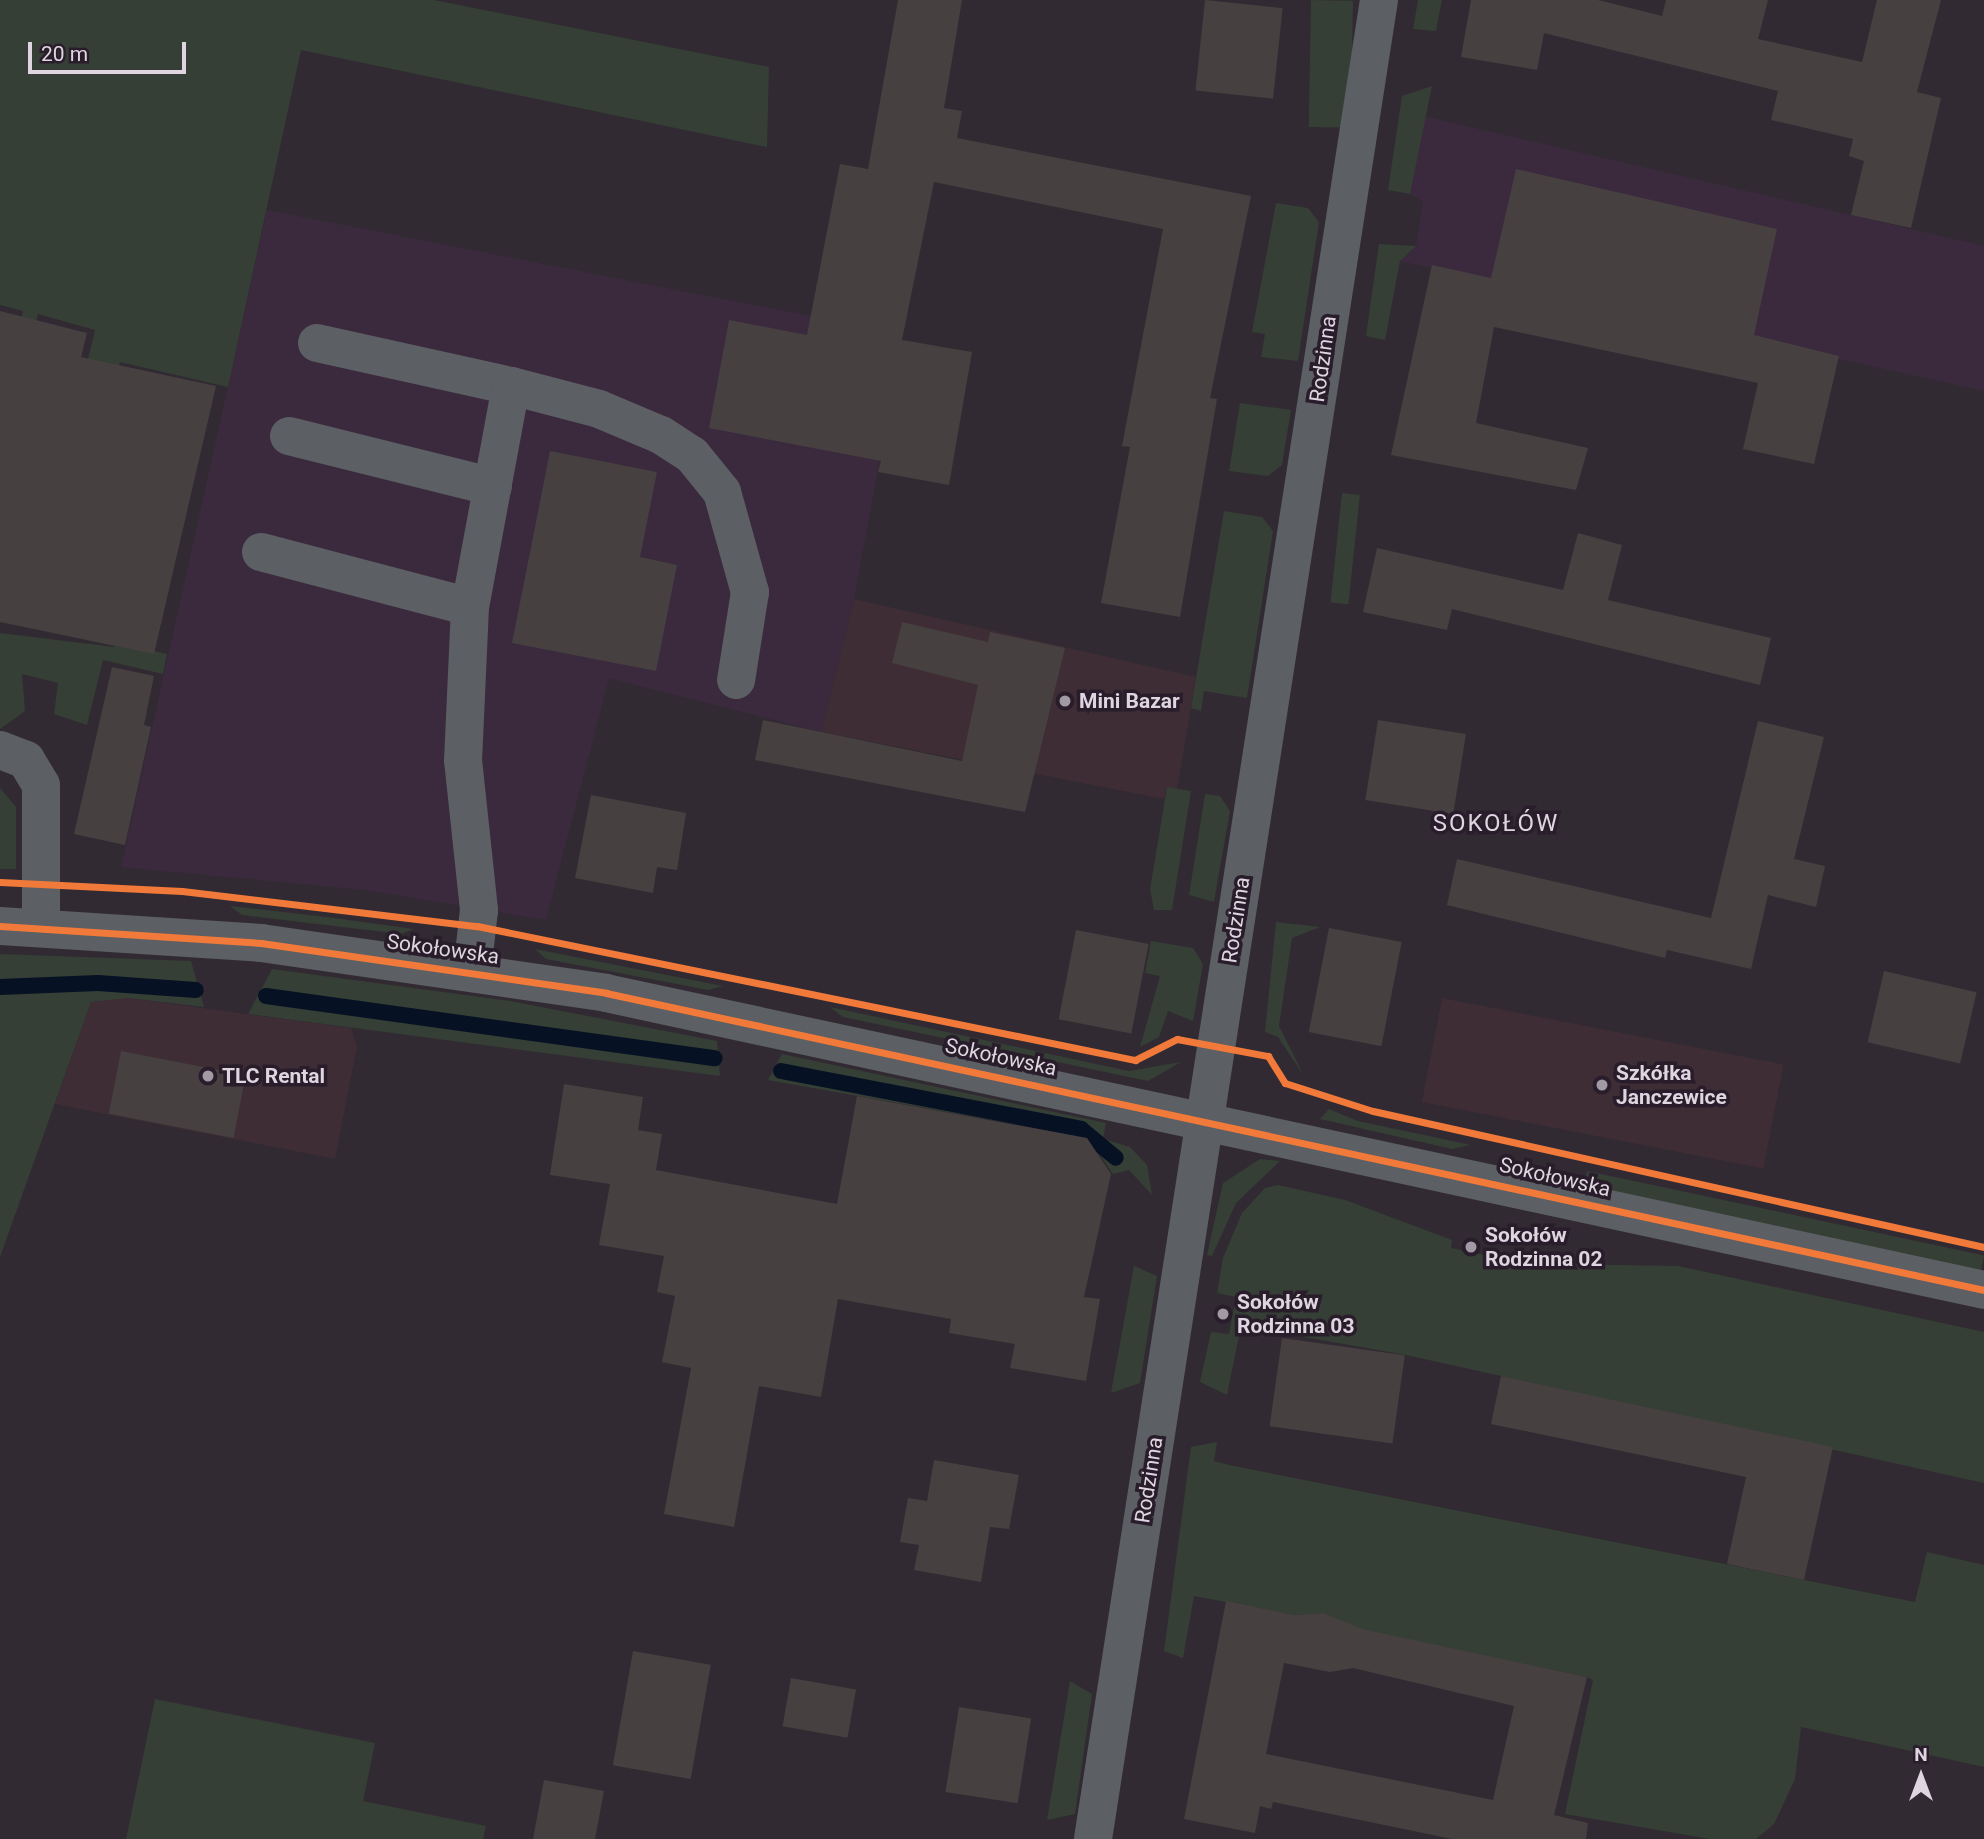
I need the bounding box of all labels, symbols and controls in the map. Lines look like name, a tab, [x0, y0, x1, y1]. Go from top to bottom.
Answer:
scale bar	[32, 28, 189, 72]
text: 20 m	[41, 42, 88, 66]
street label: Rodzinna	[1304, 314, 1342, 404]
place label: Mini Bazar	[1079, 688, 1180, 714]
marker: Mini Bazar	[1057, 693, 1073, 709]
district label: SOKOŁÓW	[1434, 810, 1558, 838]
street label: Rodzinna	[1217, 875, 1255, 965]
street label: Sokołowska	[385, 929, 501, 969]
street label: Sokołowska	[943, 1033, 1059, 1081]
place label: Szkółka Janczewice	[1616, 1060, 1727, 1110]
place label: TLC Rental	[222, 1063, 325, 1089]
marker: TLC Rental	[200, 1068, 216, 1084]
marker: Szkółka Janczewice	[1594, 1077, 1610, 1093]
street label: Sokołowska	[1497, 1152, 1613, 1202]
place label: Sokołów Rodzinna 02	[1485, 1222, 1602, 1272]
marker: Sokołów Rodzinna 02	[1463, 1239, 1479, 1255]
place label: Sokołów Rodzinna 03	[1237, 1289, 1354, 1339]
marker: Sokołów Rodzinna 03	[1215, 1306, 1231, 1322]
street label: Rodzinna	[1130, 1435, 1168, 1525]
north arrow	[1886, 1741, 1956, 1811]
text: N	[1914, 1743, 1928, 1766]

